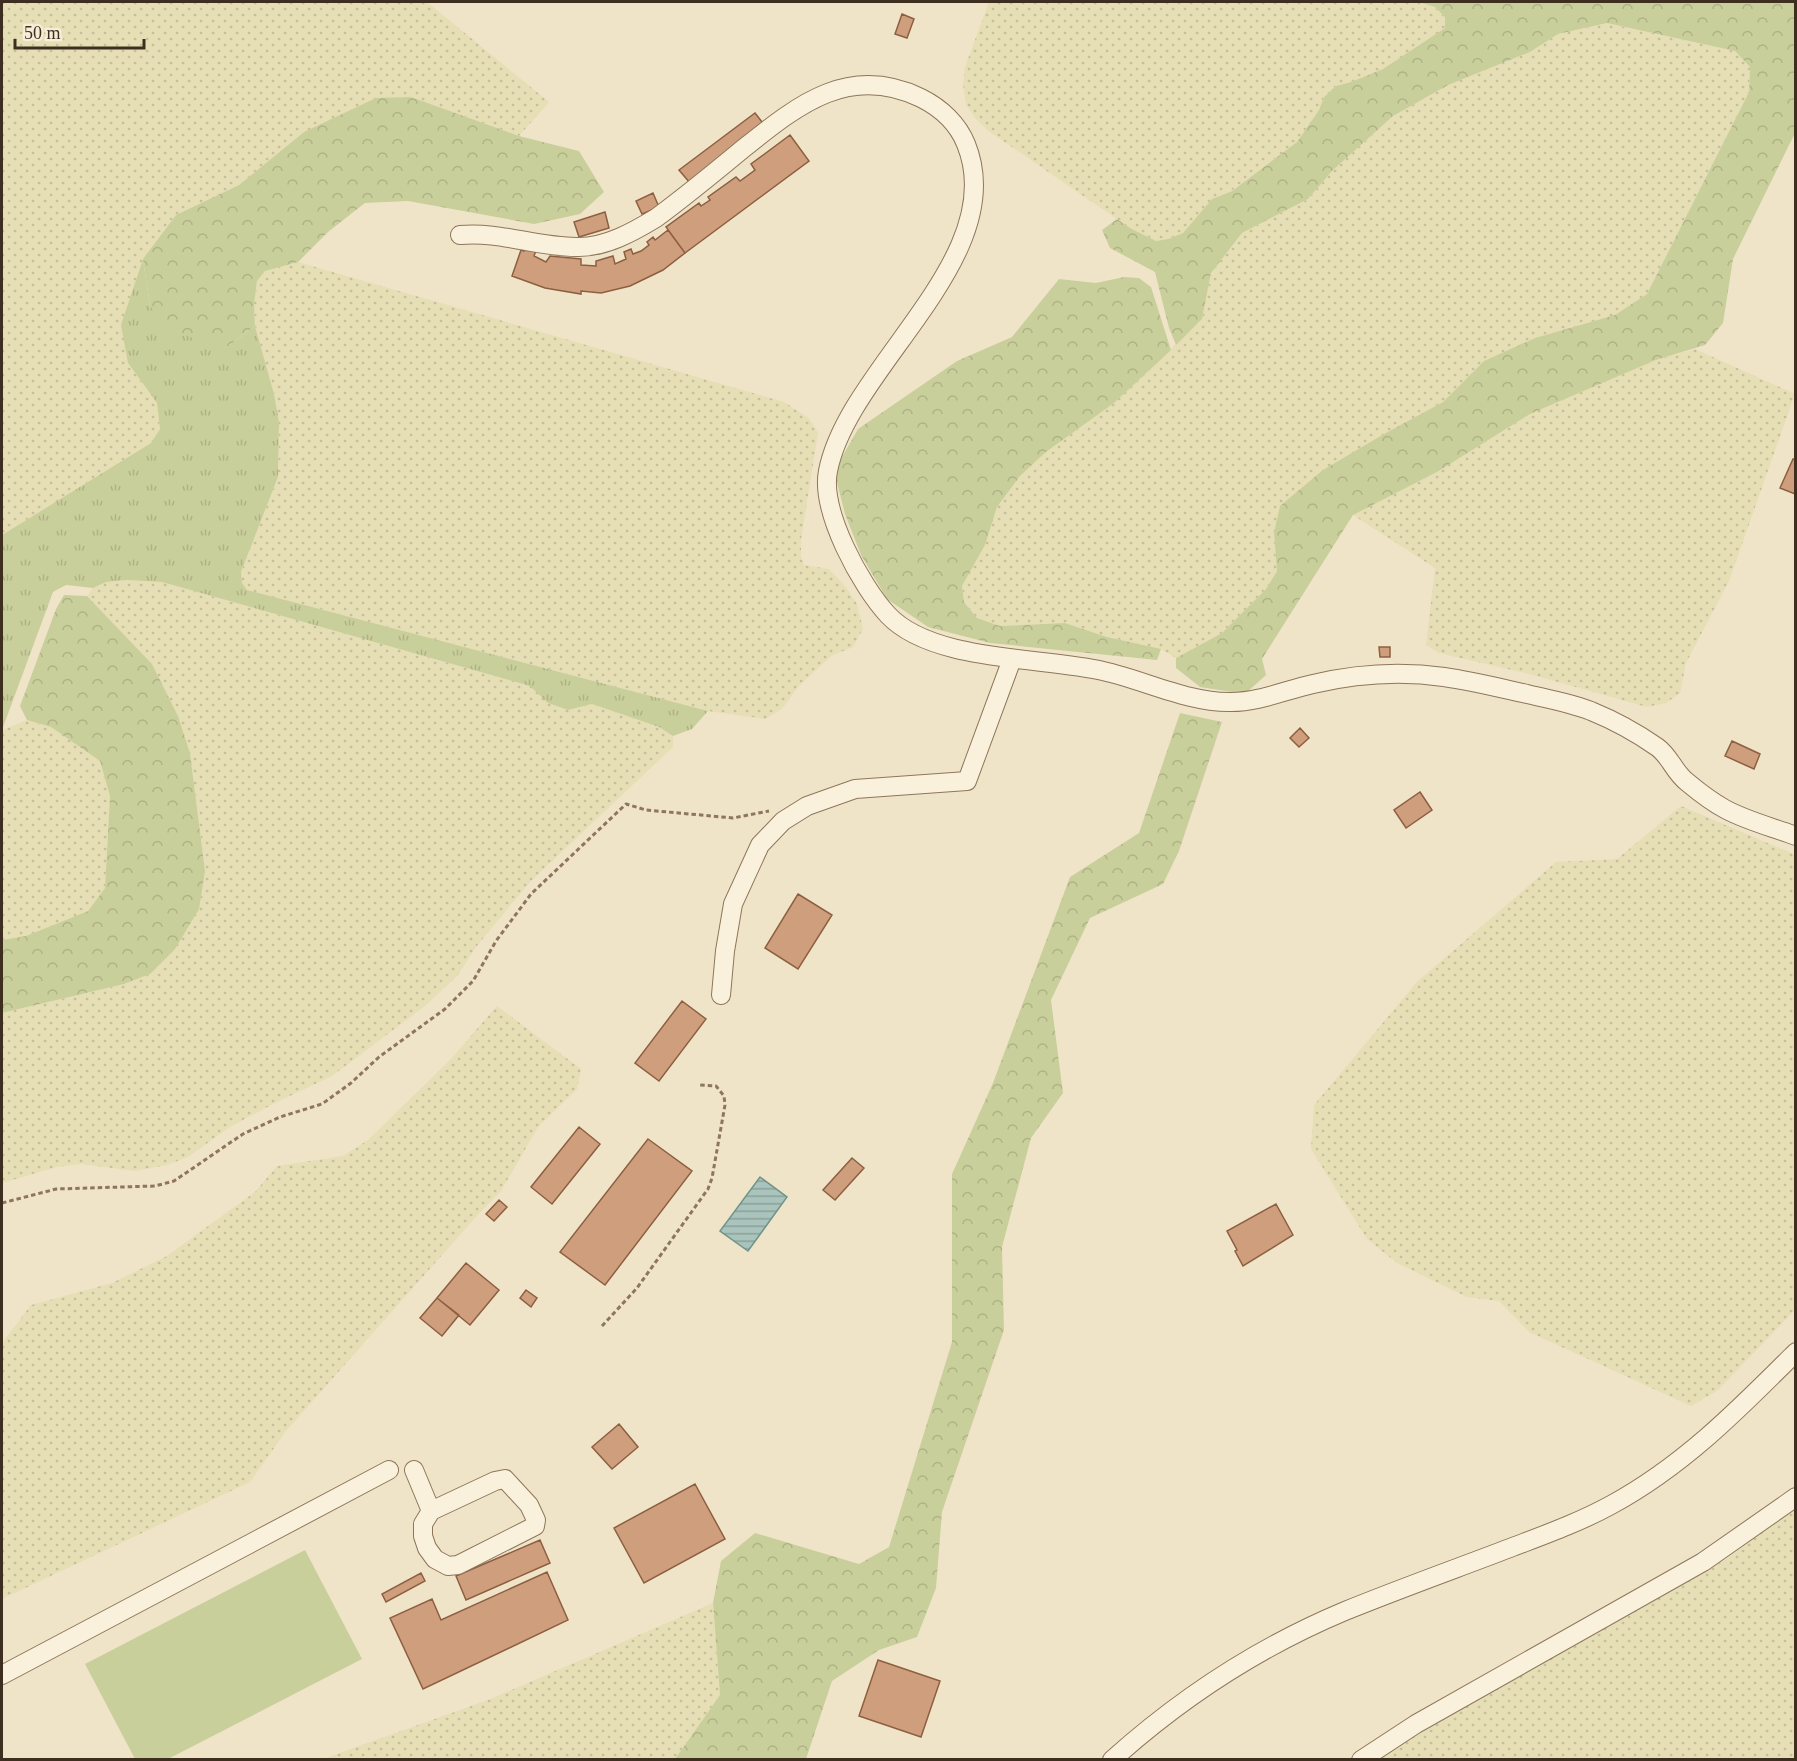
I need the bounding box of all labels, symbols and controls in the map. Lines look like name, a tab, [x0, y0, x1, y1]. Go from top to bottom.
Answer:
scale bar	[15, 12, 144, 50]
text: 50 m	[24, 23, 61, 43]

